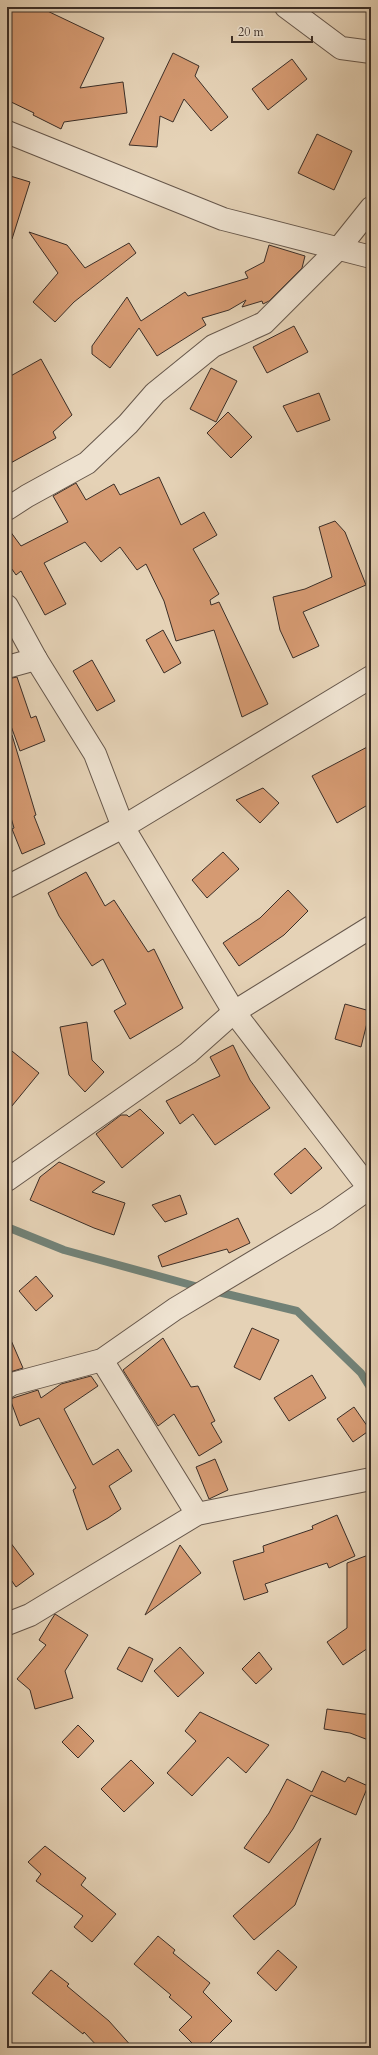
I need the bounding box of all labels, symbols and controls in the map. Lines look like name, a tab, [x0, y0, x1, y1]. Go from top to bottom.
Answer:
scale bar	[232, 18, 312, 44]
text: 20 m	[238, 24, 265, 40]

